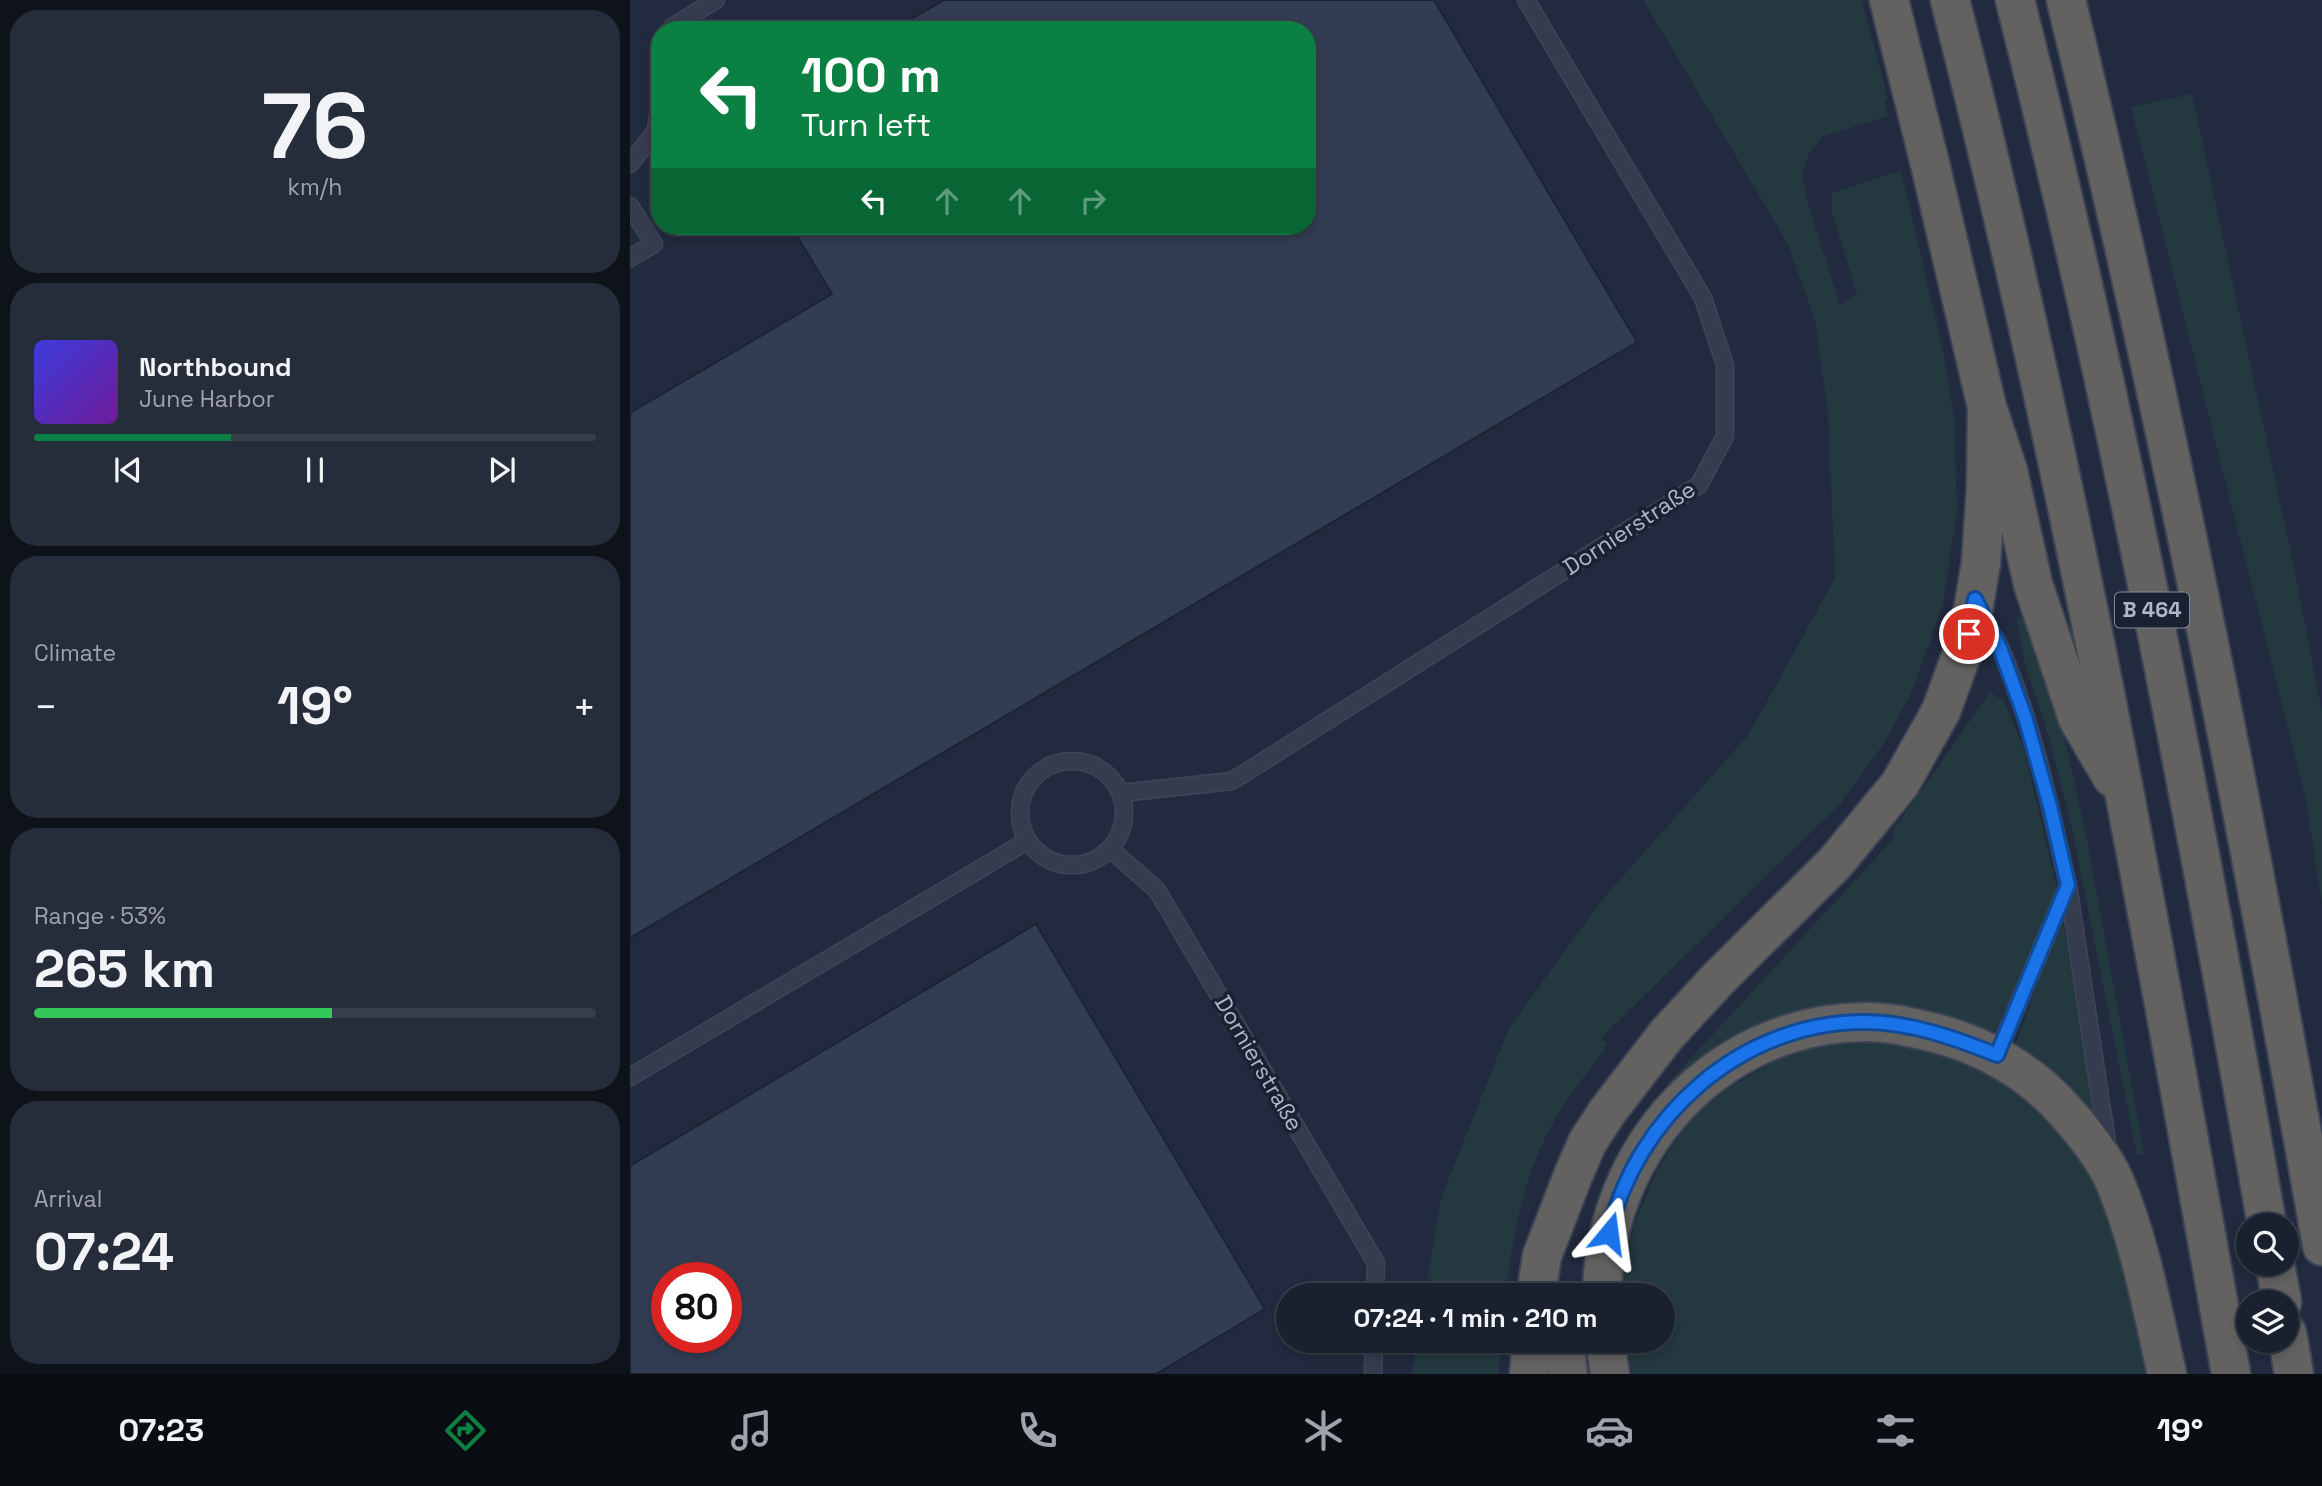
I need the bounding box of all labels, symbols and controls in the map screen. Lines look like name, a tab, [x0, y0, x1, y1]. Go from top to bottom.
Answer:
text: 100 m	[801, 44, 941, 106]
icon: left	[686, 49, 777, 140]
text: 76	[262, 68, 368, 185]
text: Turn left	[801, 105, 931, 145]
text: km/h	[288, 172, 342, 202]
icon: left	[855, 182, 893, 220]
icon: ahead	[928, 182, 966, 220]
icon: ahead	[1001, 182, 1039, 220]
icon: right	[1074, 182, 1112, 220]
text: Northbound	[139, 350, 292, 384]
text: June Harbor	[139, 384, 274, 414]
icon: previous	[109, 451, 147, 489]
icon: pause	[296, 451, 334, 489]
icon: next	[483, 451, 521, 489]
street label: Dornierstraße	[1557, 474, 1701, 582]
road number: B 464	[2115, 592, 2189, 628]
pin	[1939, 604, 1999, 664]
icon: arrive	[1950, 615, 1988, 653]
text: Climate	[34, 638, 116, 668]
text: 19°	[277, 673, 353, 739]
text: −	[34, 683, 58, 731]
text: +	[572, 683, 596, 731]
text: Range · 53%	[34, 901, 166, 931]
text: 265 km	[34, 936, 215, 1002]
street label: Dornierstraße	[1208, 990, 1310, 1136]
text: Arrival	[34, 1184, 102, 1214]
position arrow	[1572, 1196, 1646, 1270]
map controls	[2236, 1213, 2299, 1353]
button: search	[2236, 1213, 2299, 1276]
text: 07:24	[34, 1219, 174, 1285]
speed limit sign: 80	[651, 1262, 742, 1353]
button: layers	[2236, 1290, 2299, 1353]
text: 07:24 · 1 min · 210 m	[1353, 1301, 1598, 1335]
icon: directions	[441, 1406, 490, 1455]
icon: music	[727, 1406, 776, 1455]
icon: phone	[1013, 1406, 1062, 1455]
icon: climate	[1299, 1406, 1348, 1455]
icon: car	[1585, 1406, 1634, 1455]
icon: filters	[1871, 1406, 1920, 1455]
text: 07:23	[118, 1410, 204, 1450]
text: 19°	[2157, 1410, 2203, 1450]

